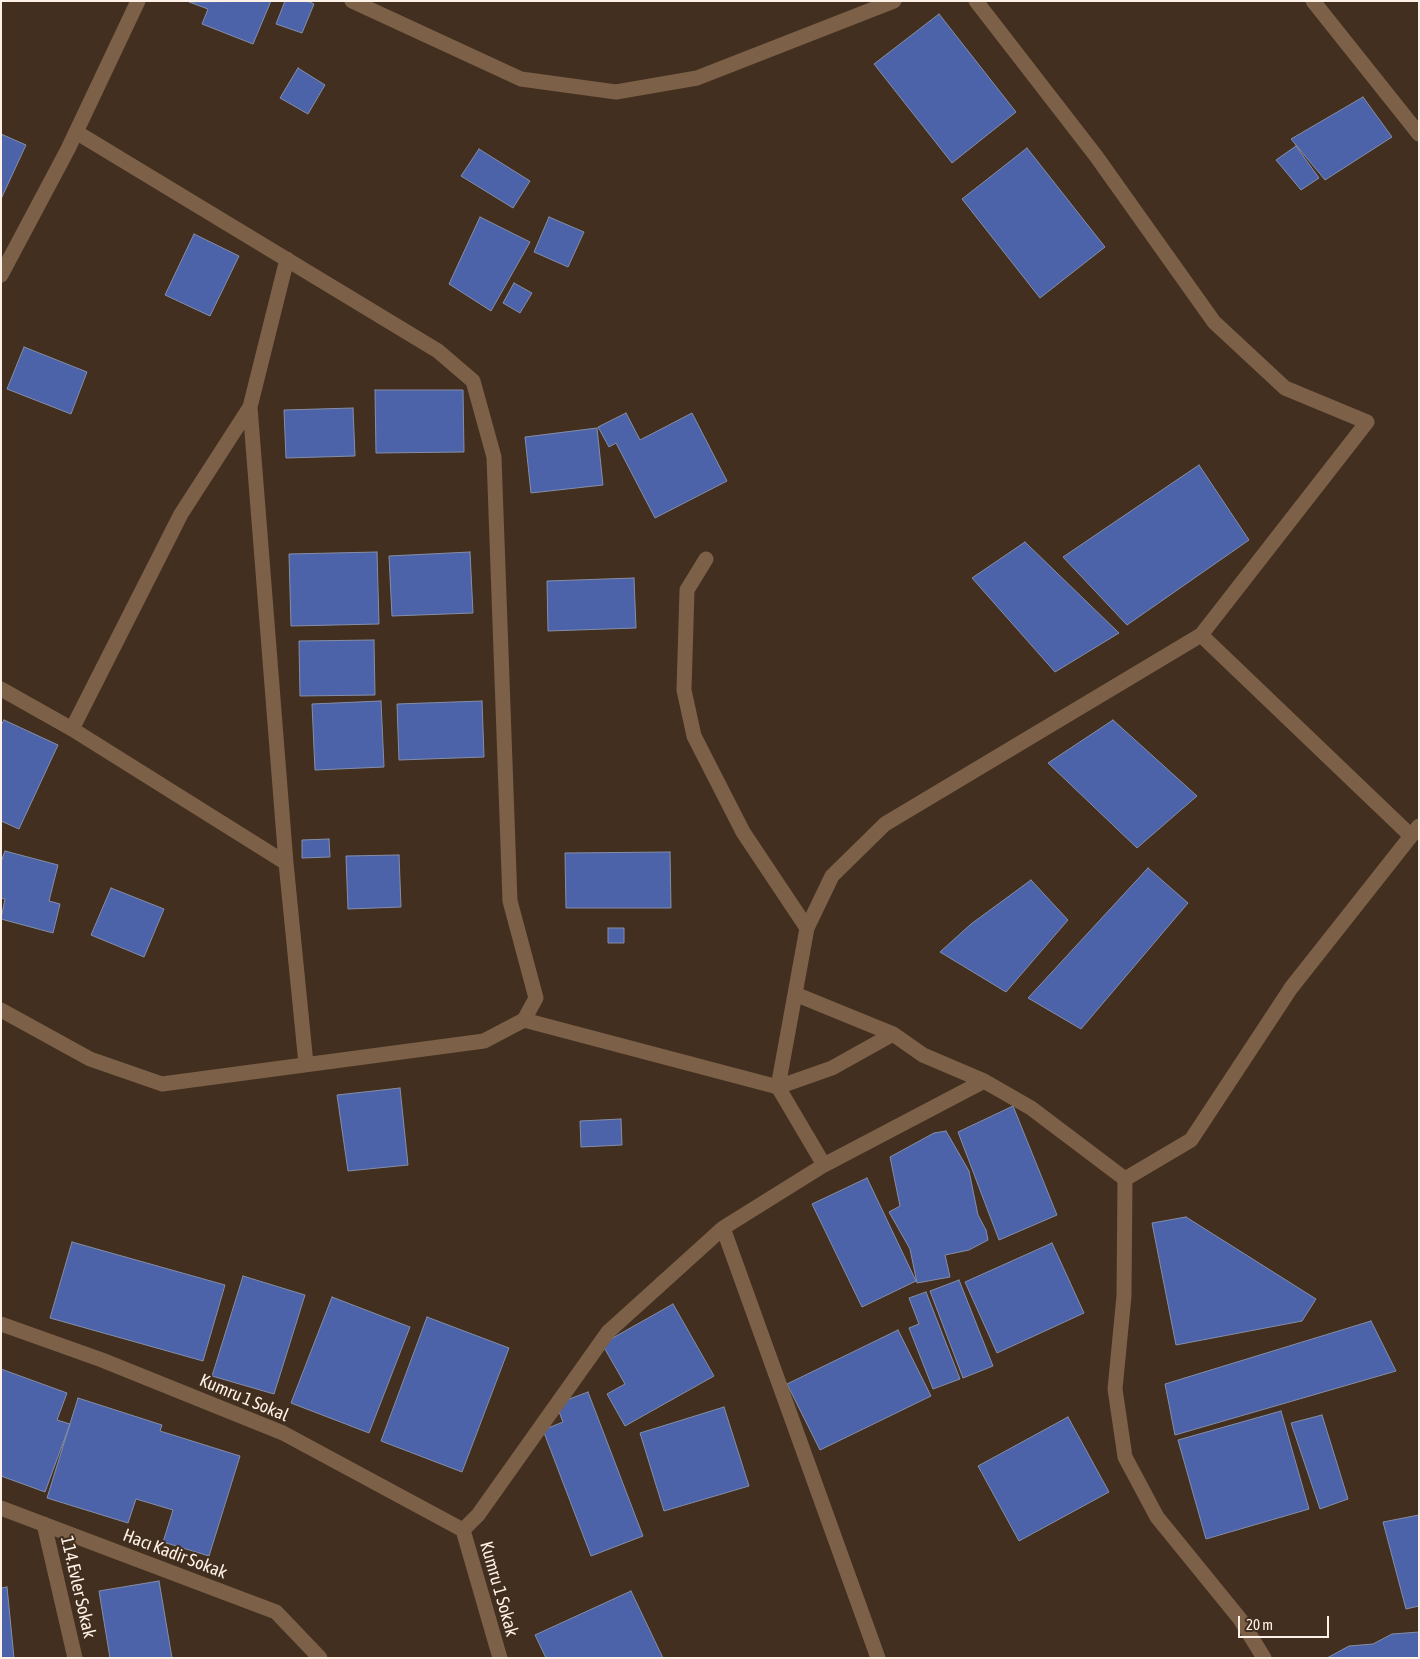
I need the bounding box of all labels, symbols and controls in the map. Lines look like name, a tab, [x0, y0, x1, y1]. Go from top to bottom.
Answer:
street label: Kumru 1 Sokal	[196, 1370, 292, 1426]
street label: Hacı Kadir Sokak	[120, 1524, 230, 1584]
street label: 114.Evler Sokak	[56, 1534, 100, 1640]
street label: Kumru 1 Sokak	[475, 1539, 523, 1639]
scale bar	[1240, 1606, 1331, 1638]
text: 20 m	[1246, 1616, 1273, 1633]

